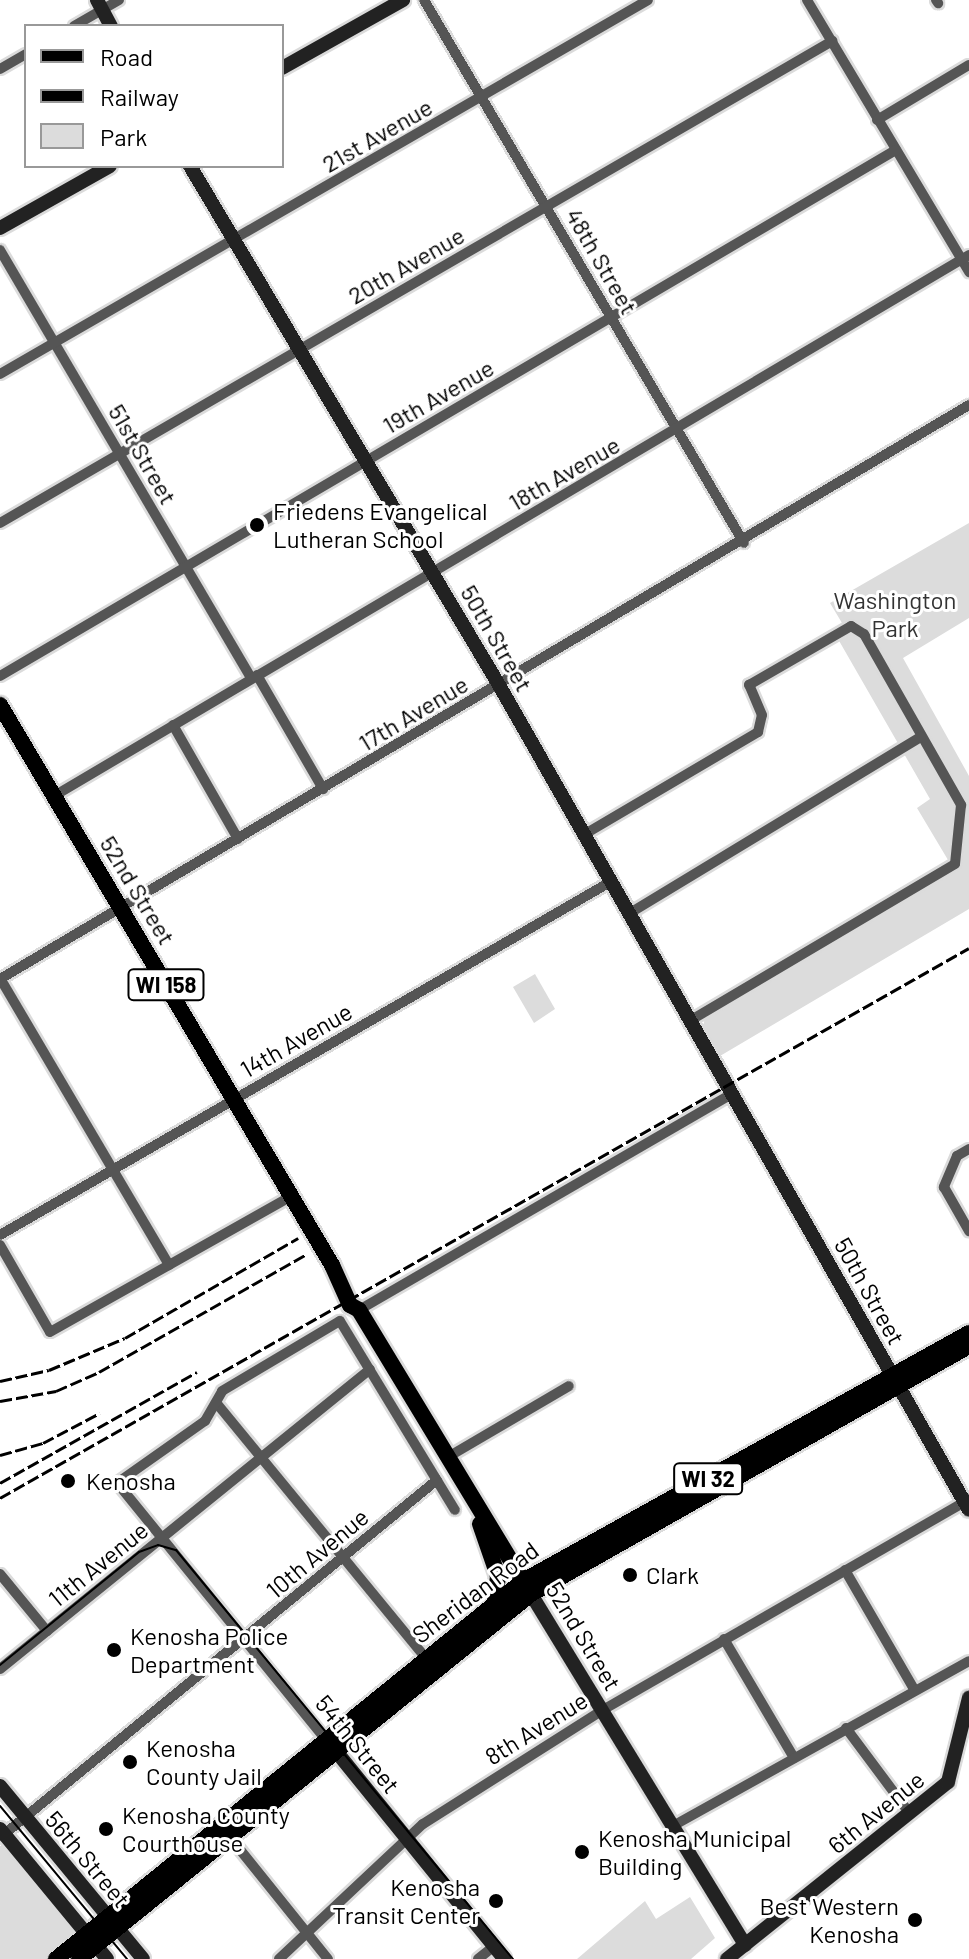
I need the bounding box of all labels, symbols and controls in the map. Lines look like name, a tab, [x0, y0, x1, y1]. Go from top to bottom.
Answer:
legend	[24, 24, 284, 168]
text: Road	[100, 42, 153, 71]
text: Railway	[100, 82, 179, 111]
street label: 21st Avenue	[317, 92, 437, 178]
text: Park	[100, 122, 147, 151]
street label: 48th Street	[560, 203, 644, 319]
street label: 20th Avenue	[343, 220, 469, 310]
street label: 19th Avenue	[377, 353, 499, 439]
street label: 51st Street	[103, 399, 183, 509]
street label: 18th Avenue	[503, 430, 625, 516]
place label: Friedens Evangelical Lutheran School	[273, 497, 488, 553]
marker: Friedens Evangelical Lutheran School	[248, 516, 266, 534]
street label: 50th Street	[455, 580, 539, 696]
park label: Washington Park	[834, 586, 956, 642]
street label: 17th Avenue	[353, 669, 473, 757]
street label: 52nd Street	[94, 831, 182, 949]
road number: WI 158	[126, 967, 206, 1003]
street label: 14th Avenue	[235, 996, 357, 1084]
street label: 50th Street	[829, 1232, 911, 1350]
road number: WI 32	[672, 1461, 744, 1497]
place label: Kenosha	[86, 1467, 176, 1495]
marker: Kenosha	[57, 1470, 79, 1492]
street label: 10th Avenue	[260, 1502, 374, 1604]
street label: 11th Avenue	[42, 1515, 154, 1613]
street label: Sheridan Road	[406, 1535, 544, 1649]
place label: Clark	[646, 1561, 699, 1589]
marker: Clark	[621, 1566, 639, 1584]
street label: 52nd Street	[540, 1577, 628, 1695]
place label: Kenosha Police Department	[130, 1622, 288, 1678]
marker: Kenosha Police Department	[105, 1641, 123, 1659]
street label: 8th Avenue	[480, 1685, 592, 1771]
street label: 54th Street	[310, 1689, 406, 1799]
place label: Kenosha County Jail	[146, 1734, 262, 1790]
marker: Kenosha County Jail	[121, 1753, 139, 1771]
street label: 6th Avenue	[822, 1765, 930, 1859]
place label: Kenosha County Courthouse	[122, 1801, 290, 1857]
street label: 56th Street	[39, 1805, 137, 1913]
marker: Kenosha County Courthouse	[97, 1820, 115, 1838]
place label: Kenosha Municipal Building	[598, 1824, 791, 1880]
marker: Kenosha Municipal Building	[573, 1843, 591, 1861]
place label: Kenosha Transit Center	[332, 1873, 480, 1929]
marker: Kenosha Transit Center	[487, 1892, 505, 1910]
place label: Best Western Kenosha	[759, 1892, 899, 1948]
marker: Best Western Kenosha	[906, 1911, 924, 1929]

